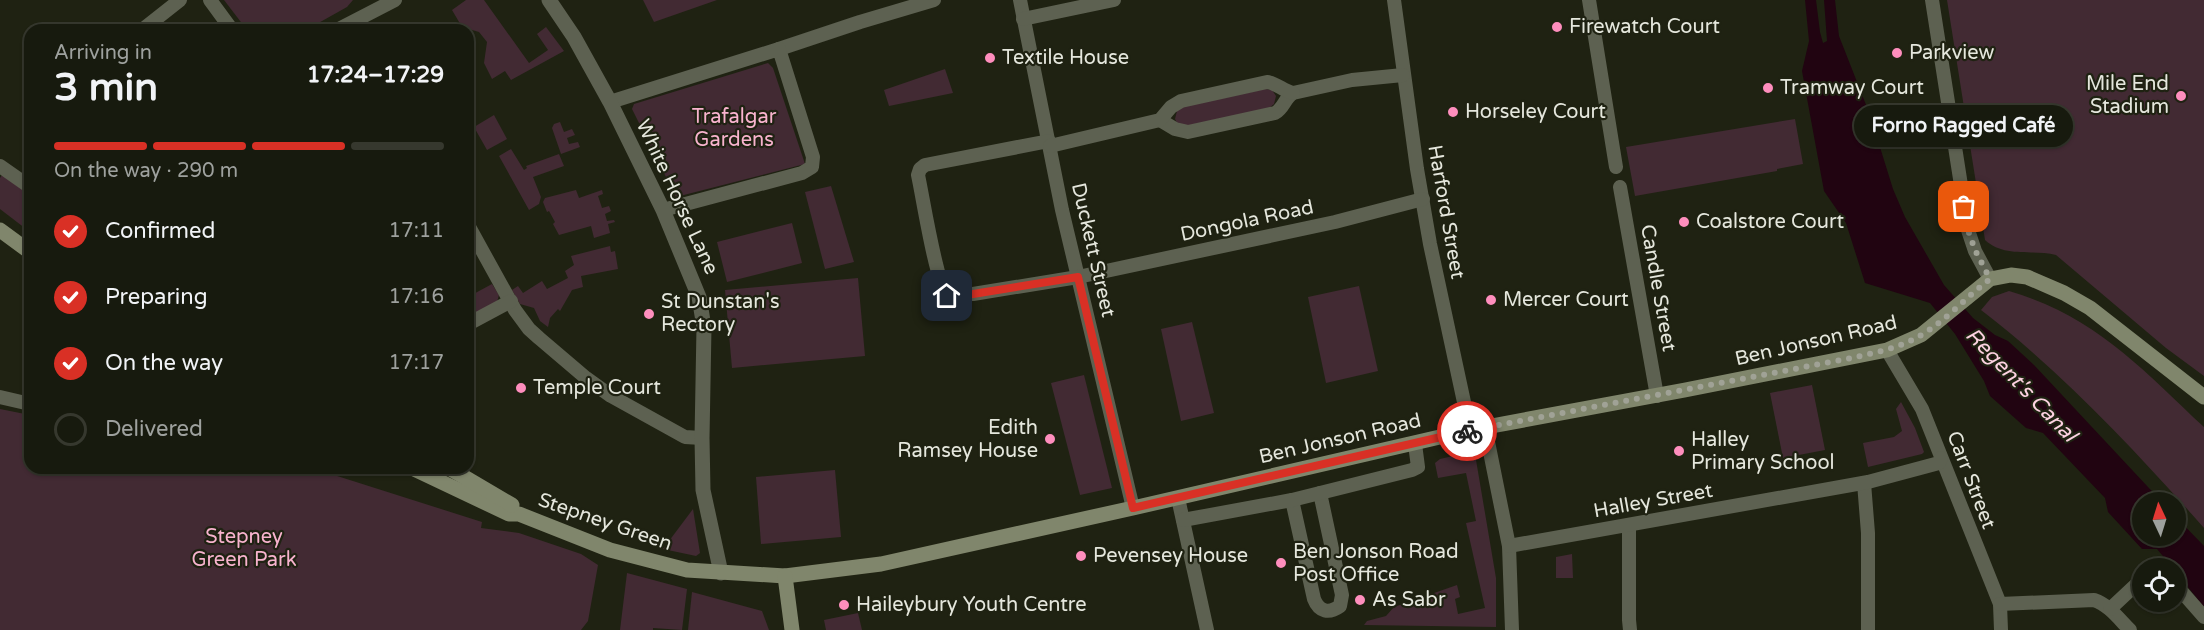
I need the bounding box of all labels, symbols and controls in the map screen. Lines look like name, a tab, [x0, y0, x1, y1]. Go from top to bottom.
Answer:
place label: Firewatch Court	[1569, 15, 1720, 39]
marker: Firewatch Court	[1550, 20, 1564, 34]
text: Arriving in	[54, 41, 152, 65]
place label: Parkview	[1909, 41, 1995, 65]
place label: Textile House	[1002, 46, 1129, 70]
marker: Parkview	[1890, 46, 1904, 60]
marker: Textile House	[983, 51, 997, 65]
text: 17:24–17:29	[307, 62, 444, 88]
text: 3 min	[54, 64, 158, 111]
place label: Mile End Stadium	[2086, 72, 2169, 119]
place label: Tramway Court	[1780, 76, 1924, 100]
marker: Tramway Court	[1761, 81, 1775, 95]
marker: Mile End Stadium	[2174, 89, 2188, 103]
place label: Horseley Court	[1465, 100, 1606, 124]
park label: Trafalgar Gardens	[692, 105, 777, 152]
marker: Horseley Court	[1446, 105, 1460, 119]
callout: Forno Ragged Café	[1854, 105, 2074, 147]
text: Forno Ragged Café	[1872, 114, 2055, 138]
street label: White Horse Lane	[631, 116, 723, 278]
street label: Harford Street	[1422, 143, 1470, 281]
text: On the way · 290 m	[54, 159, 238, 183]
street label: Duckett Street	[1066, 180, 1120, 320]
pin	[1938, 181, 1989, 232]
icon: bag	[1947, 190, 1980, 223]
street label: Dongola Road	[1178, 195, 1316, 247]
place label: Coalstore Court	[1696, 210, 1845, 234]
icon: check	[54, 215, 87, 248]
marker: Coalstore Court	[1677, 215, 1691, 229]
text: Confirmed	[105, 218, 215, 244]
text: 17:11	[389, 219, 444, 243]
street label: Candle Street	[1635, 223, 1681, 354]
pin	[921, 270, 972, 321]
icon: home	[930, 279, 963, 312]
icon: check	[54, 281, 87, 314]
text: Preparing	[105, 284, 208, 310]
text: 17:16	[389, 285, 444, 309]
place label: Mercer Court	[1503, 288, 1629, 312]
place label: St Dunstan's Rectory	[661, 290, 780, 337]
marker: Mercer Court	[1484, 293, 1498, 307]
marker: St Dunstan's Rectory	[642, 307, 656, 321]
street label: Ben Jonson Road	[1733, 311, 1899, 371]
water label: Regent's Canal	[1960, 323, 2084, 449]
icon: check	[54, 347, 87, 380]
text: On the way	[105, 350, 223, 376]
text: 17:17	[389, 351, 444, 375]
place label: Temple Court	[533, 376, 661, 400]
marker: Temple Court	[514, 381, 528, 395]
courier	[1437, 401, 1497, 461]
street label: Ben Jonson Road	[1257, 409, 1423, 469]
icon: bike	[1451, 415, 1484, 448]
text: Delivered	[105, 416, 203, 442]
place label: Edith Ramsey House	[897, 416, 1038, 463]
place label: Halley Primary School	[1691, 428, 1835, 475]
street label: Carr Street	[1941, 428, 2001, 533]
marker: Edith Ramsey House	[1043, 432, 1057, 446]
marker: Halley Primary School	[1672, 444, 1686, 458]
street label: Halley Street	[1592, 479, 1715, 523]
street label: Stepney Green	[535, 488, 675, 556]
north arrow	[2132, 492, 2186, 546]
map controls	[2132, 492, 2186, 612]
park label: Stepney Green Park	[191, 525, 297, 572]
place label: Ben Jonson Road Post Office	[1293, 540, 1459, 587]
place label: Pevensey House	[1093, 544, 1248, 568]
marker: Pevensey House	[1074, 549, 1088, 563]
marker: Ben Jonson Road Post Office	[1274, 556, 1288, 570]
button: locate	[2132, 558, 2186, 612]
place label: As Sabr	[1372, 588, 1446, 612]
place label: Haileybury Youth Centre	[856, 593, 1086, 617]
marker: As Sabr	[1353, 593, 1367, 607]
marker: Haileybury Youth Centre	[837, 598, 851, 612]

